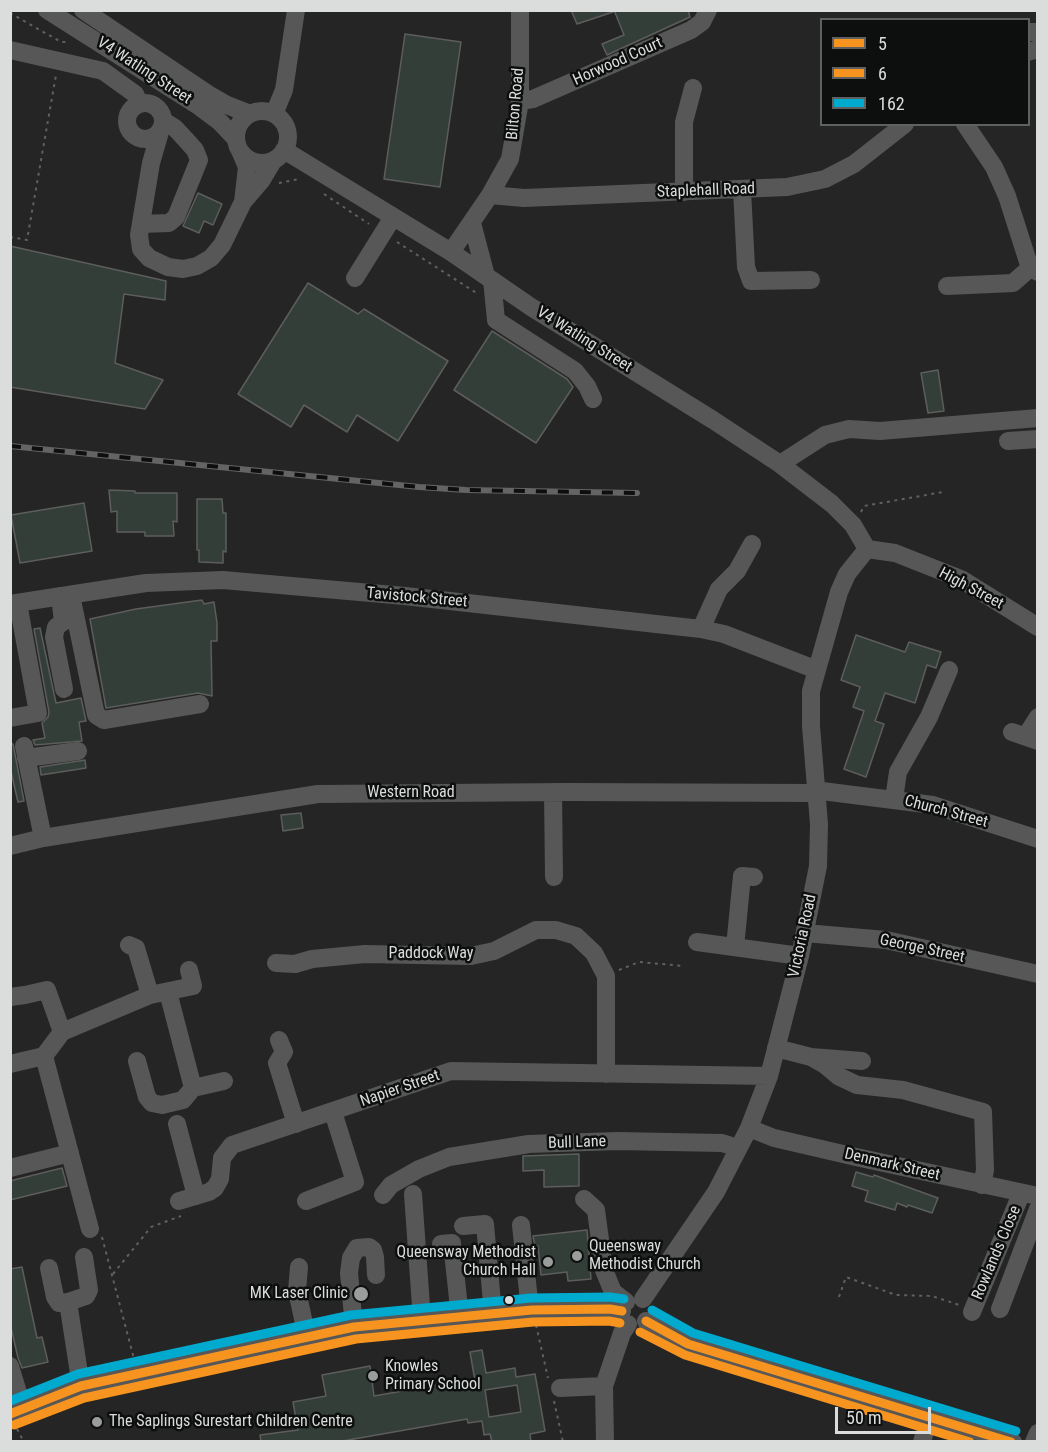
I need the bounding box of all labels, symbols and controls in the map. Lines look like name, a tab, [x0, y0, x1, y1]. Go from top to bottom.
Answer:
legend	[820, 18, 1030, 126]
street label: V4 Watling Street	[93, 33, 195, 109]
text: 5	[878, 33, 887, 54]
street label: Horwood Court	[570, 34, 666, 90]
text: 6	[878, 63, 887, 84]
street label: Bilton Road	[503, 67, 529, 141]
text: 162	[878, 93, 905, 114]
street label: Staplehall Road	[657, 180, 755, 202]
street label: V4 Watling Street	[533, 303, 635, 377]
street label: High Street	[935, 564, 1007, 614]
street label: Tavistock Street	[366, 584, 468, 612]
street label: Western Road	[367, 783, 455, 803]
street label: Church Street	[902, 792, 990, 832]
street label: Victoria Road	[785, 893, 821, 979]
street label: George Street	[878, 931, 966, 967]
street label: Paddock Way	[389, 944, 473, 964]
street label: Napier Street	[358, 1066, 442, 1112]
street label: Bull Lane	[548, 1132, 606, 1154]
street label: Denmark Street	[842, 1145, 942, 1185]
street label: Rowlands Close	[969, 1203, 1025, 1303]
place label: Queensway Methodist Church	[589, 1237, 701, 1275]
place label: Queensway Methodist Church Hall	[397, 1243, 536, 1281]
marker: Queensway Methodist Church	[570, 1249, 584, 1263]
marker: Queensway Methodist Church Hall	[541, 1255, 555, 1269]
place label: MK Laser Clinic	[250, 1284, 348, 1304]
marker: MK Laser Clinic	[352, 1285, 370, 1303]
unlabelled marker	[503, 1294, 515, 1306]
place label: Knowles Primary School	[385, 1357, 481, 1395]
marker: Knowles Primary School	[366, 1369, 380, 1383]
scale bar	[838, 1395, 934, 1433]
text: 50 m	[846, 1407, 881, 1428]
place label: The Saplings Surestart Children Centre	[109, 1412, 353, 1432]
marker: The Saplings Surestart Children Centre	[90, 1415, 104, 1429]

